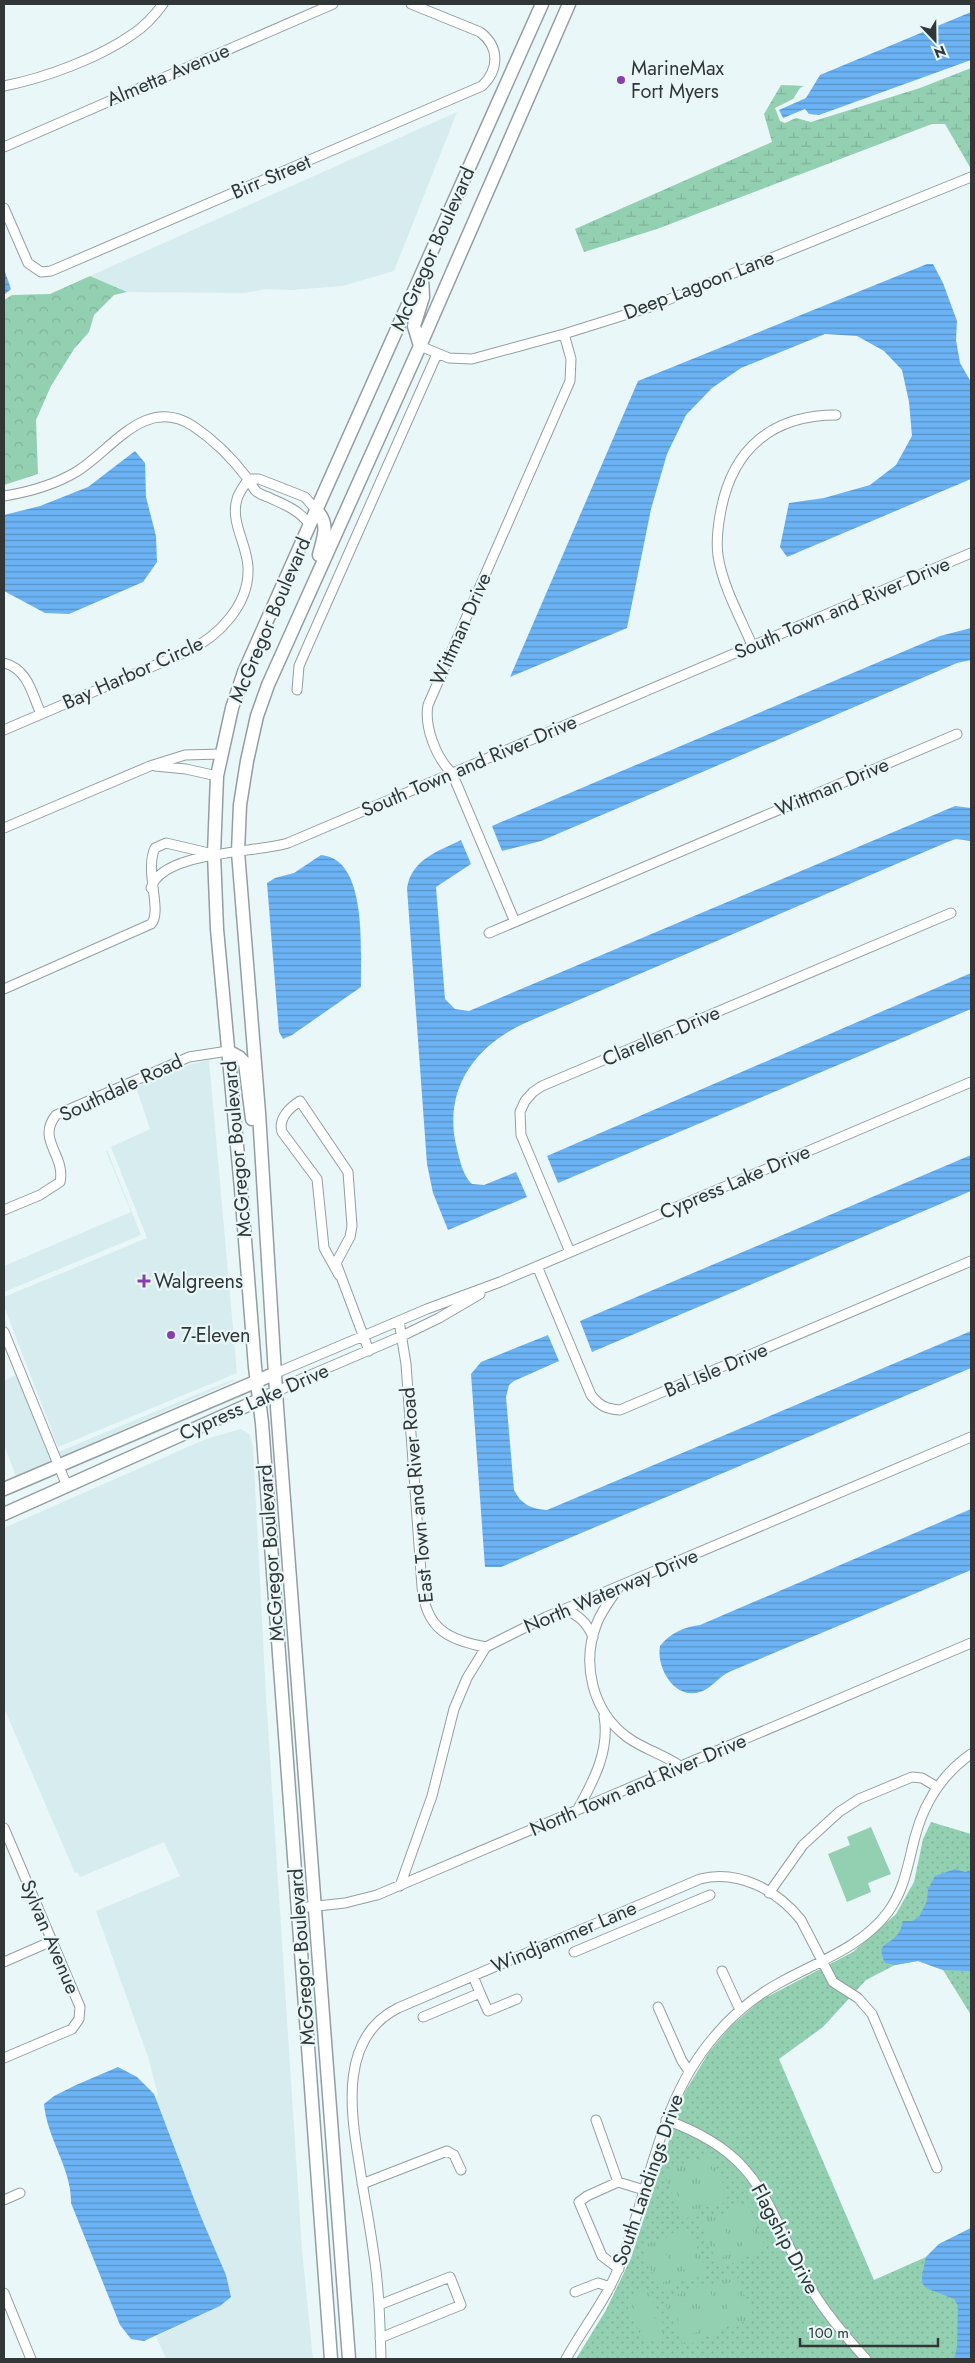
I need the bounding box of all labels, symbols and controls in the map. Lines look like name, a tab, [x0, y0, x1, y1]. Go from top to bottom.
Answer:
north arrow	[910, 15, 960, 65]
street label: Almetta Avenue	[102, 36, 234, 114]
text: N	[931, 41, 949, 63]
place label: MarineMax Fort Myers	[631, 54, 724, 106]
marker: MarineMax Fort Myers	[615, 74, 627, 86]
street label: Birr Street	[227, 147, 315, 207]
street label: McGregor Boulevard	[384, 162, 482, 336]
street label: Deep Lagoon Lane	[619, 243, 779, 327]
street label: McGregor Boulevard	[222, 533, 318, 707]
street label: South Town and River Drive	[730, 549, 954, 667]
street label: Wittman Drive	[423, 568, 499, 690]
street label: Bay Harbor Circle	[58, 629, 208, 717]
street label: South Town and River Drive	[357, 707, 581, 825]
street label: Wittman Drive	[771, 750, 893, 824]
street label: Clarellen Drive	[598, 998, 724, 1074]
street label: Southdale Road	[55, 1047, 187, 1129]
street label: McGregor Boulevard	[215, 1059, 259, 1239]
street label: Cypress Lake Drive	[655, 1137, 815, 1227]
place label: Walgreens	[154, 1267, 243, 1296]
marker: Walgreens	[138, 1275, 150, 1287]
place label: 7-Eleven	[181, 1321, 251, 1350]
marker: 7-Eleven	[165, 1329, 177, 1341]
street label: Bal Isle Drive	[660, 1335, 772, 1405]
street label: Cypress Lake Drive	[175, 1356, 333, 1448]
street label: East Town and River Road	[393, 1386, 441, 1604]
street label: McGregor Boulevard	[250, 1464, 292, 1642]
street label: North Waterway Drive	[519, 1541, 703, 1641]
street label: North Town and River Drive	[525, 1726, 751, 1844]
street label: McGregor Boulevard	[281, 1868, 323, 2046]
street label: Sylvan Avenue	[13, 1875, 87, 1999]
street label: Windjammer Lane	[487, 1893, 641, 1981]
street label: South Landings Drive	[605, 2090, 691, 2270]
street label: Flagship Drive	[744, 2179, 826, 2299]
scale bar	[800, 2316, 938, 2348]
text: 100 m	[808, 2322, 849, 2344]

